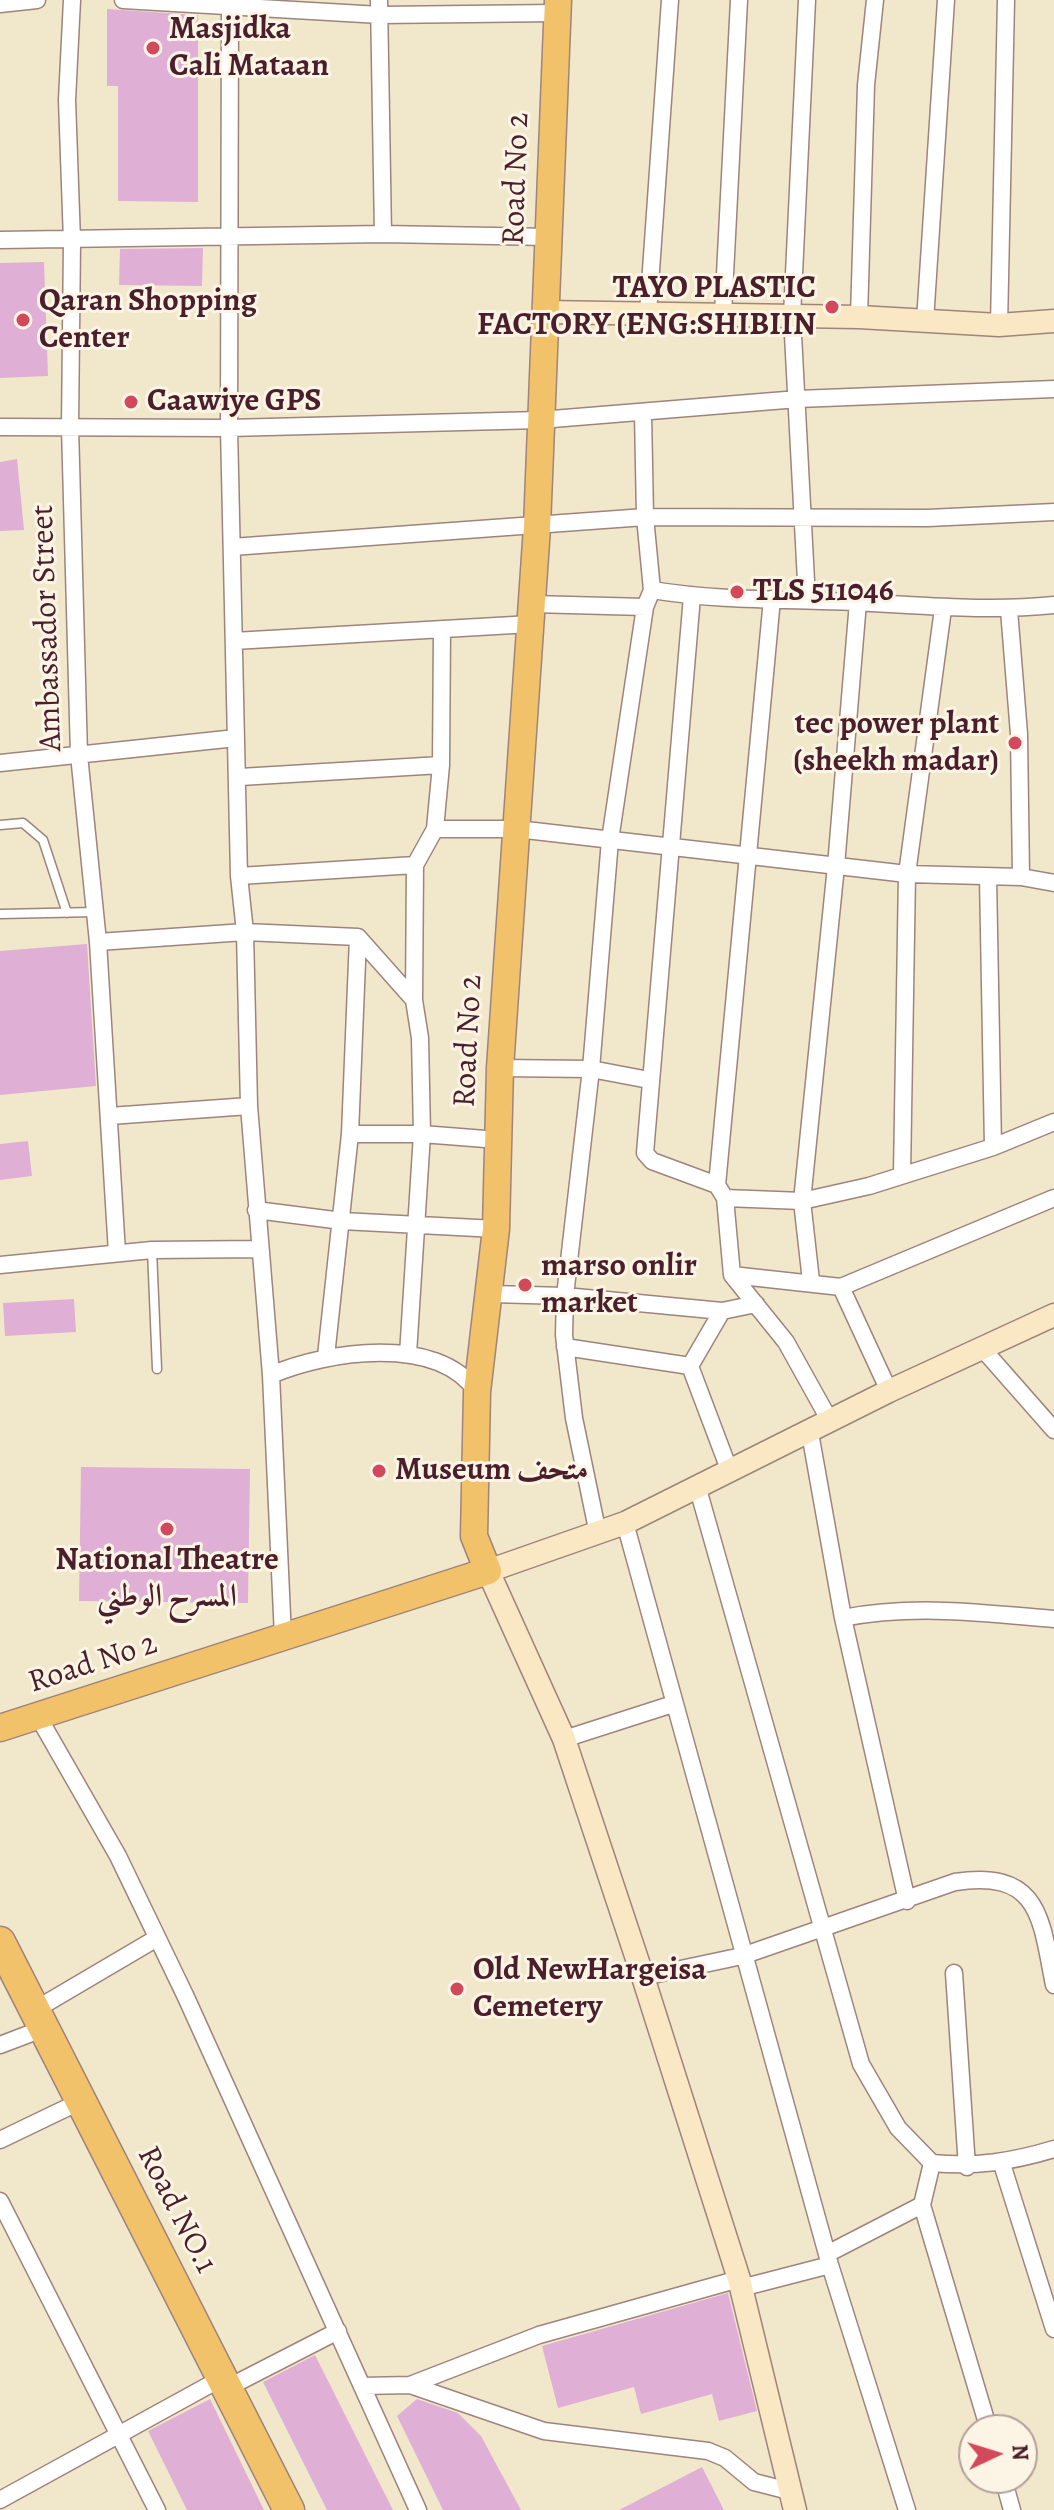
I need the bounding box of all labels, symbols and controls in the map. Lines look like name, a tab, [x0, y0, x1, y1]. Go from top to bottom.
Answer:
place label: Masjidka Cali Mataan	[169, 11, 329, 86]
marker: Masjidka Cali Mataan	[144, 39, 162, 57]
street label: Road No 2	[495, 112, 539, 246]
place label: TAYO PLASTIC FACTORY (ENG:SHIBIIN	[477, 270, 816, 345]
place label: Qaran Shopping Center	[39, 283, 257, 358]
marker: TAYO PLASTIC FACTORY (ENG:SHIBIIN	[823, 298, 841, 316]
marker: Qaran Shopping Center	[14, 311, 32, 329]
place label: Caawiye GPS	[147, 383, 321, 421]
marker: Caawiye GPS	[122, 393, 140, 411]
street label: Ambassador Street	[25, 504, 71, 752]
place label: TLS 511046	[753, 573, 894, 611]
marker: TLS 511046	[728, 583, 746, 601]
place label: tec power plant (sheekh madar)	[793, 706, 999, 781]
marker: tec power plant (sheekh madar)	[1006, 734, 1024, 752]
street label: Road No 2	[446, 974, 492, 1108]
place label: marso onlir market	[541, 1248, 697, 1323]
marker: marso onlir market	[516, 1276, 534, 1294]
place label: Museum متحف	[395, 1452, 589, 1490]
marker: Museum متحف	[370, 1462, 388, 1480]
marker: National Theatre المسرح الوطني	[158, 1520, 176, 1538]
place label: National Theatre المسرح الوطني	[55, 1542, 279, 1617]
street label: Road No 2	[24, 1625, 162, 1703]
place label: Old NewHargeisa Cemetery	[473, 1952, 707, 2027]
marker: Old NewHargeisa Cemetery	[448, 1980, 466, 1998]
street label: Road NO.1	[128, 2140, 224, 2280]
north arrow	[958, 2414, 1038, 2494]
text: N	[1004, 2443, 1035, 2462]

